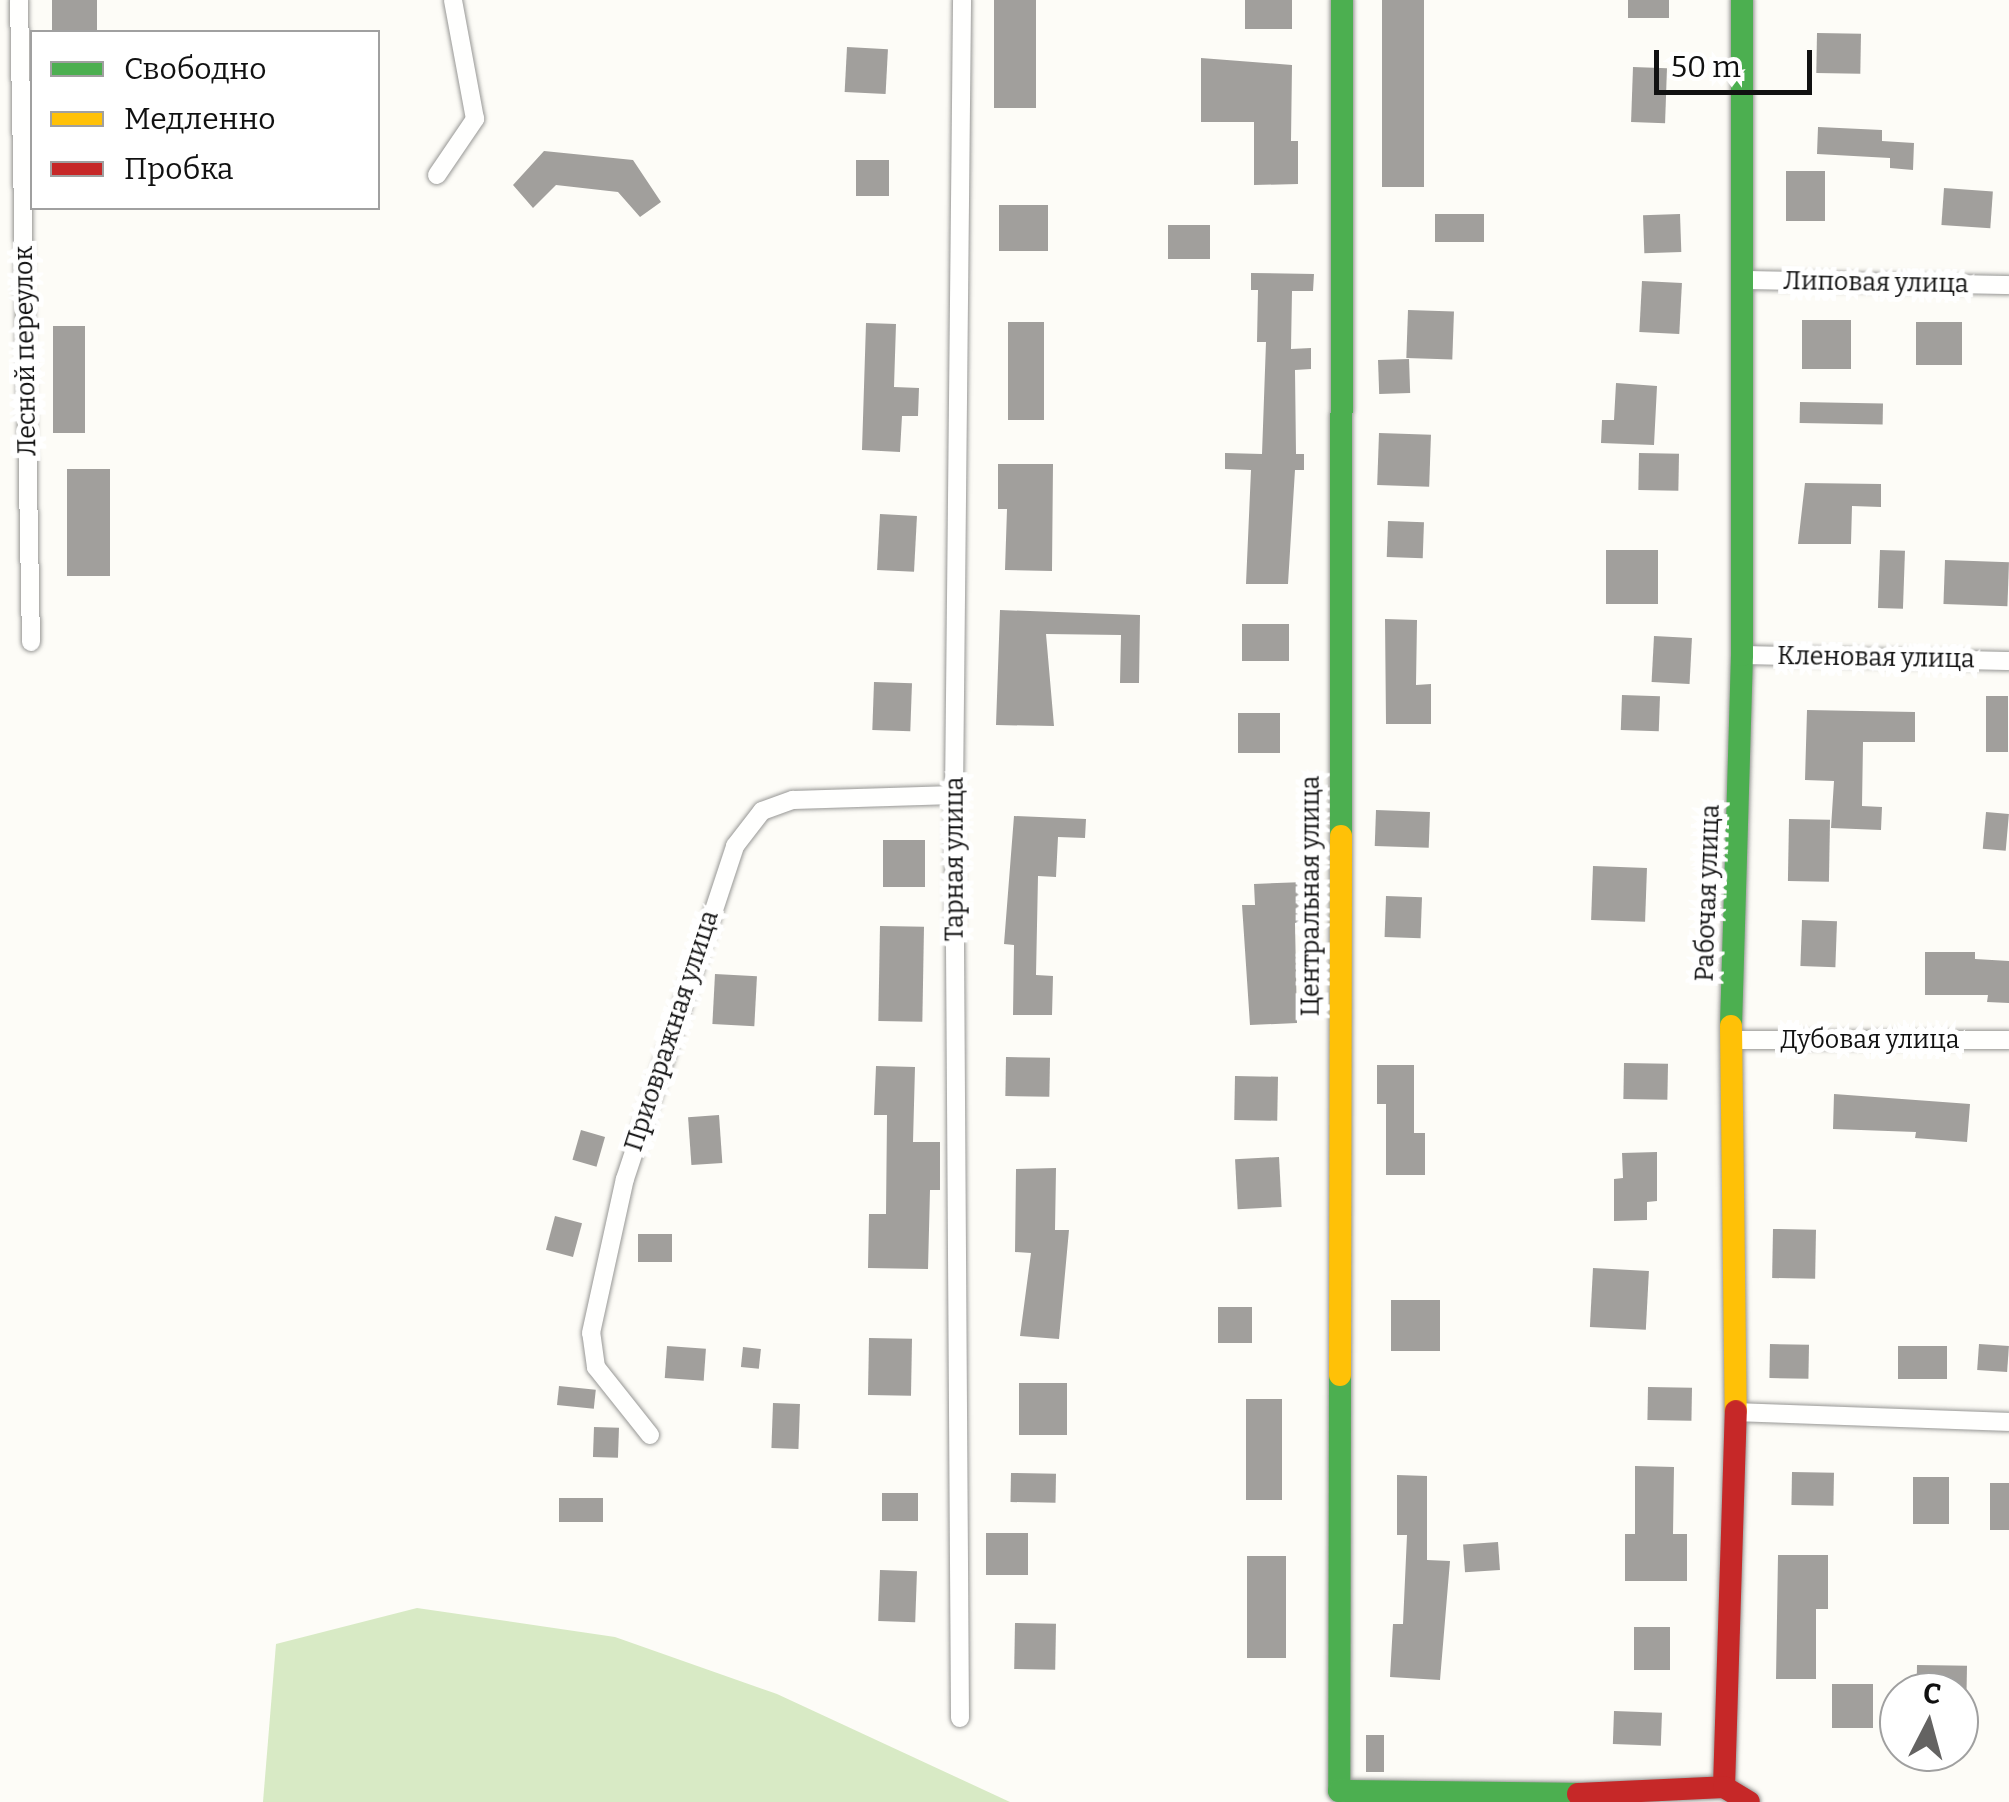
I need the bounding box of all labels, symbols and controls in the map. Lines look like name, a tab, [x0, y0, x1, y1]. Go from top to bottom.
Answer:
legend	[30, 30, 380, 210]
scale bar	[1659, 30, 1816, 92]
text: 50 m	[1671, 49, 1741, 85]
text: Свободно	[124, 51, 266, 87]
text: Медленно	[124, 101, 276, 137]
text: Пробка	[124, 151, 233, 187]
street label: Лесной переулок	[9, 246, 43, 456]
street label: Липовая улица	[1783, 266, 1969, 300]
street label: Кленовая улица	[1777, 641, 1975, 675]
street label: Центральная улица	[1296, 776, 1326, 1016]
street label: Тарная улица	[940, 777, 970, 941]
street label: Рабочая улица	[1690, 804, 1726, 982]
street label: Приовражная улица	[619, 907, 725, 1155]
street label: Дубовая улица	[1780, 1025, 1960, 1055]
north arrow	[1879, 1672, 1979, 1772]
text: С	[1921, 1676, 1942, 1711]

